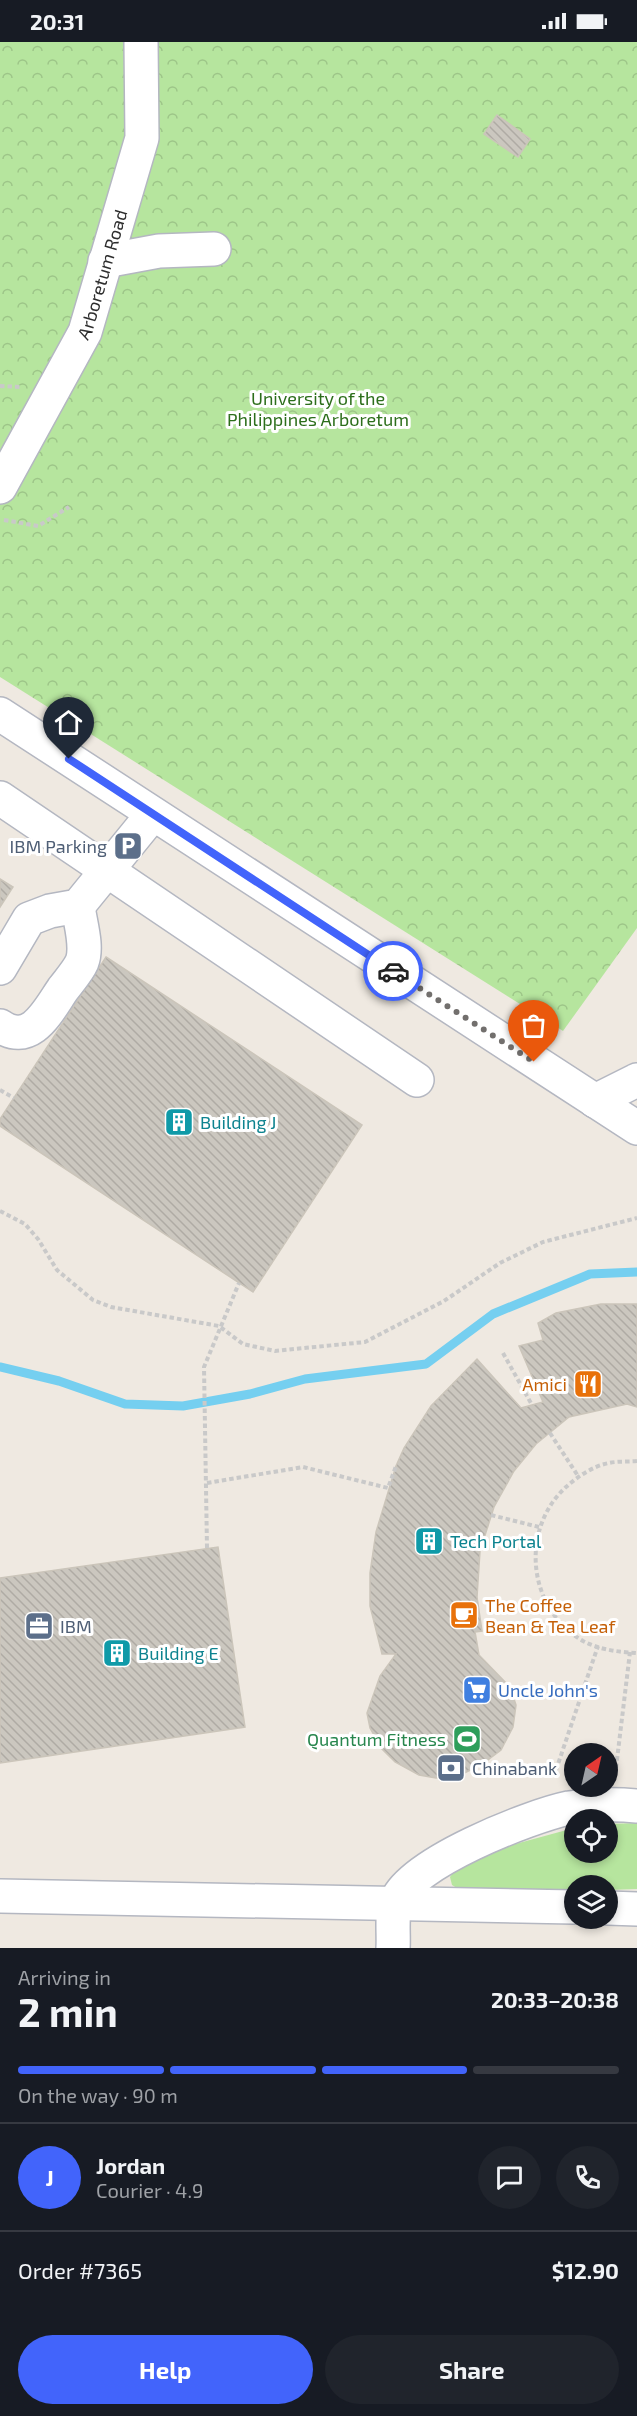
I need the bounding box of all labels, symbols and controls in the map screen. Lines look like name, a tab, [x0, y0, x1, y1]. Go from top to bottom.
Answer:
text: 20:31	[30, 8, 84, 34]
street label: Arboretum Road	[72, 207, 131, 343]
park label: University of the Philippines Arboretum	[227, 387, 409, 430]
pin	[43, 697, 94, 759]
icon: home	[52, 706, 85, 739]
parking icon: IBM Parking	[112, 830, 144, 862]
place label: IBM Parking	[10, 835, 107, 857]
courier	[363, 941, 423, 1001]
icon: car	[377, 955, 410, 988]
pin	[508, 1000, 559, 1062]
icon: bag	[517, 1009, 550, 1042]
building icon: Building J	[163, 1106, 195, 1138]
place label: Building J	[200, 1111, 276, 1133]
restaurant icon: Amici	[572, 1368, 604, 1400]
place label: Amici	[522, 1373, 567, 1395]
building icon: Tech Portal	[413, 1525, 445, 1557]
place label: Tech Portal	[450, 1530, 542, 1552]
place label: The Coffee Bean & Tea Leaf	[485, 1594, 616, 1637]
cafe icon: The Coffee Bean & Tea Leaf	[448, 1599, 480, 1631]
office icon: IBM	[23, 1610, 55, 1642]
place label: IBM	[60, 1615, 92, 1637]
building icon: Building E	[101, 1637, 133, 1669]
place label: Building E	[138, 1642, 219, 1664]
supermarket icon: Uncle John's	[461, 1674, 493, 1706]
place label: Uncle John's	[498, 1679, 598, 1701]
sports icon: Quantum Fitness	[451, 1723, 483, 1755]
place label: Quantum Fitness	[307, 1728, 446, 1750]
north arrow	[564, 1743, 618, 1797]
map controls	[564, 1743, 618, 1929]
bank icon: Chinabank	[435, 1752, 467, 1784]
place label: Chinabank	[472, 1757, 557, 1779]
button: locate	[564, 1809, 618, 1863]
button: layers	[564, 1875, 618, 1929]
text: Arriving in	[18, 1965, 111, 1989]
text: 20:33–20:38	[491, 1986, 619, 2012]
text: 2 min	[18, 1988, 118, 2035]
text: On the way · 90 m	[18, 2083, 178, 2107]
button: chat	[478, 2146, 541, 2209]
button: phone	[556, 2146, 619, 2209]
text: Jordan	[96, 2152, 165, 2178]
text: J	[45, 2164, 54, 2190]
text: Courier · 4.9	[96, 2178, 203, 2202]
text: Order #7365	[18, 2257, 142, 2283]
text: $12.90	[552, 2257, 619, 2283]
button: Help	[18, 2335, 313, 2404]
button: Share	[325, 2335, 619, 2404]

